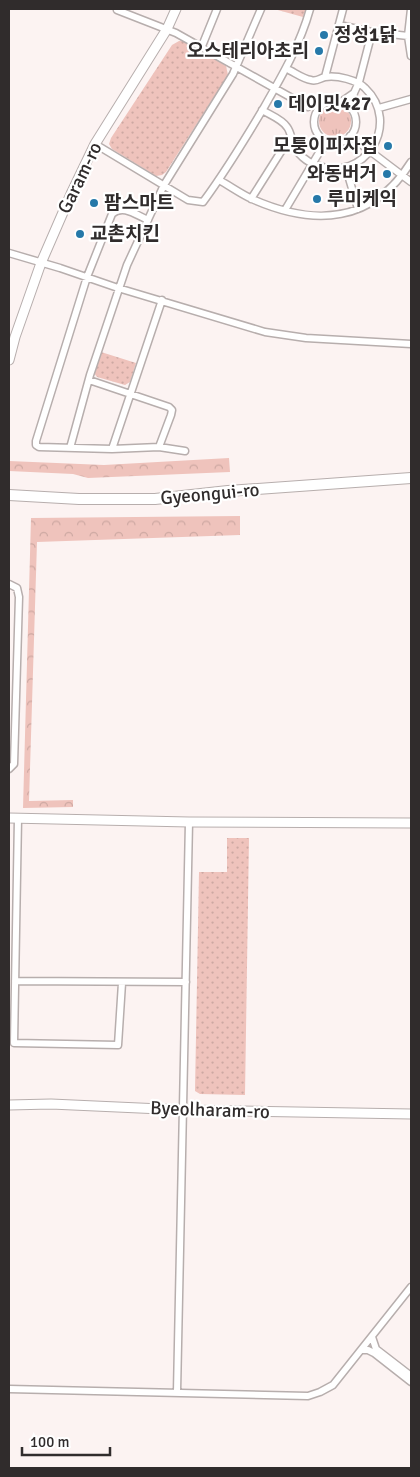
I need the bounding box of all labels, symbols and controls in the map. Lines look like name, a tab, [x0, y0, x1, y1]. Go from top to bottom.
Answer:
place label: 정성1닭	[334, 23, 397, 47]
marker: 정성1닭	[318, 29, 330, 41]
place label: 오스테리아초리	[187, 39, 309, 63]
marker: 오스테리아초리	[313, 45, 325, 57]
place label: 데이밋427	[288, 92, 371, 116]
marker: 데이밋427	[272, 98, 284, 110]
place label: 모퉁이피자집	[273, 134, 378, 158]
street label: Garam-ro	[52, 138, 108, 218]
marker: 모퉁이피자집	[382, 140, 394, 152]
place label: 와동버거	[307, 162, 377, 186]
marker: 와동버거	[381, 168, 393, 180]
place label: 루미케익	[327, 187, 397, 211]
place label: 팜스마트	[104, 191, 174, 215]
marker: 루미케익	[311, 193, 323, 205]
marker: 팜스마트	[88, 197, 100, 209]
place label: 교촌치킨	[90, 222, 160, 246]
marker: 교촌치킨	[74, 228, 86, 240]
street label: Gyeongui-ro	[160, 478, 261, 510]
street label: Byeolharam-ro	[150, 1096, 270, 1124]
scale bar	[22, 1424, 110, 1456]
text: 100 m	[30, 1433, 70, 1451]

